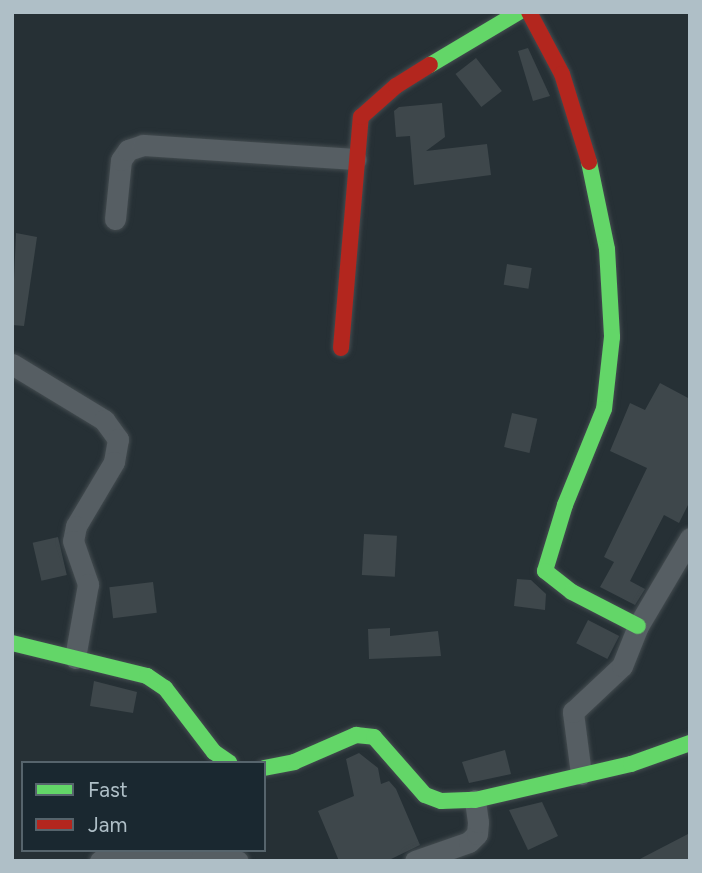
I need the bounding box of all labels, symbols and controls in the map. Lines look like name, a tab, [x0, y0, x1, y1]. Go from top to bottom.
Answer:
legend	[21, 761, 266, 852]
text: Fast	[88, 777, 128, 802]
text: Jam	[88, 812, 127, 837]

